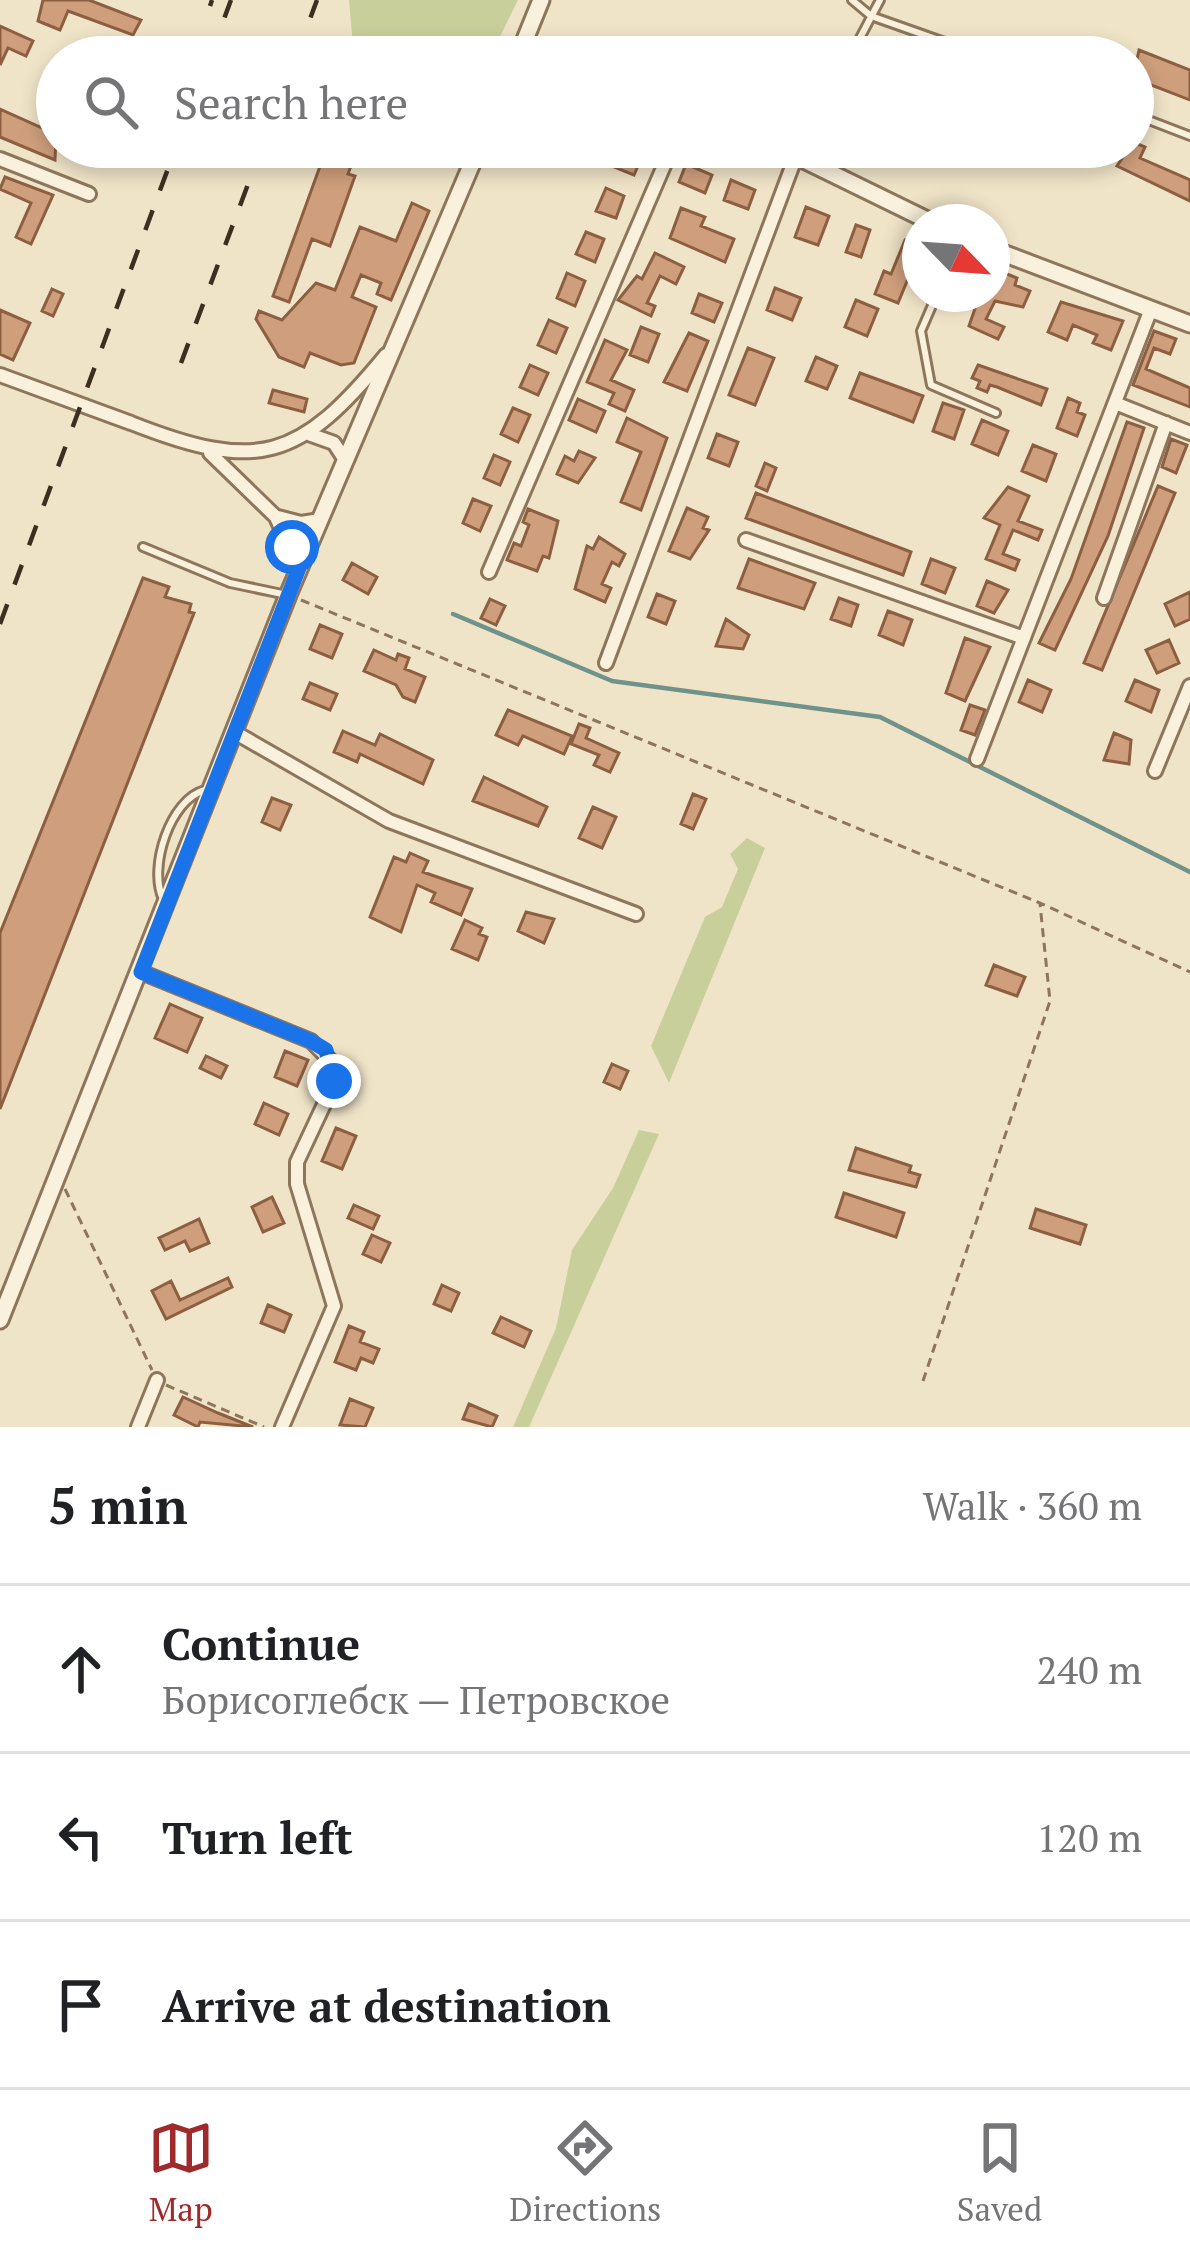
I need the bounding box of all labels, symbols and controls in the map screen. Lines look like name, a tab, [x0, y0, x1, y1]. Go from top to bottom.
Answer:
search box	[36, 36, 1154, 168]
icon: search	[78, 69, 144, 135]
text: Search here	[174, 72, 408, 132]
north arrow	[902, 204, 1010, 312]
route start	[265, 520, 319, 574]
route end	[307, 1054, 361, 1108]
text: 5 min	[48, 1471, 188, 1539]
text: Walk · 360 m	[923, 1479, 1142, 1531]
text: Continue	[162, 1613, 360, 1673]
icon: ahead	[48, 1636, 114, 1702]
text: 240 m	[1037, 1643, 1142, 1695]
text: Борисоглебск — Петровское	[162, 1673, 670, 1725]
icon: left	[48, 1804, 114, 1870]
text: Turn left	[162, 1807, 353, 1867]
text: 120 m	[1037, 1811, 1142, 1863]
icon: arrive	[48, 1972, 114, 2038]
text: Arrive at destination	[162, 1975, 611, 2035]
tab: Map	[148, 2115, 214, 2230]
tab: Directions	[509, 2115, 661, 2230]
tab: Saved	[957, 2115, 1042, 2230]

